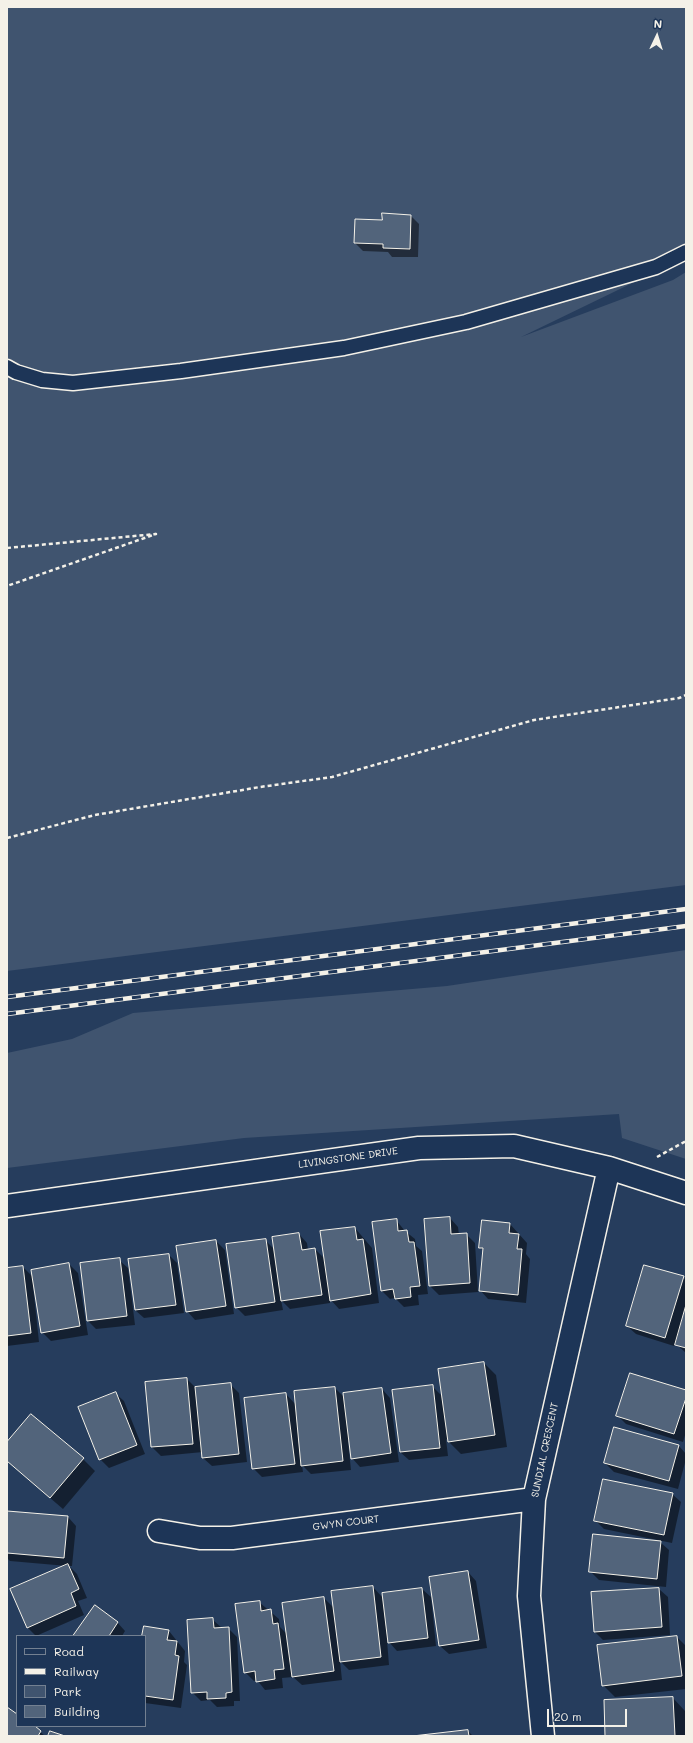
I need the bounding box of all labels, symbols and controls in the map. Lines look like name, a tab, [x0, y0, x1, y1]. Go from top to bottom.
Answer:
north arrow	[637, 16, 677, 56]
text: N	[653, 16, 663, 31]
street label: LIVINGSTONE DRIVE	[297, 1145, 399, 1171]
street label: SUNDIAL CRESCENT	[529, 1401, 561, 1499]
street label: GWYN COURT	[312, 1513, 380, 1533]
legend	[16, 1635, 146, 1727]
text: Road	[54, 1643, 84, 1659]
text: Railway	[54, 1663, 99, 1679]
text: Park	[54, 1683, 81, 1699]
scale bar	[549, 1701, 629, 1727]
text: Building	[54, 1703, 100, 1719]
text: 20 m	[554, 1708, 582, 1724]

